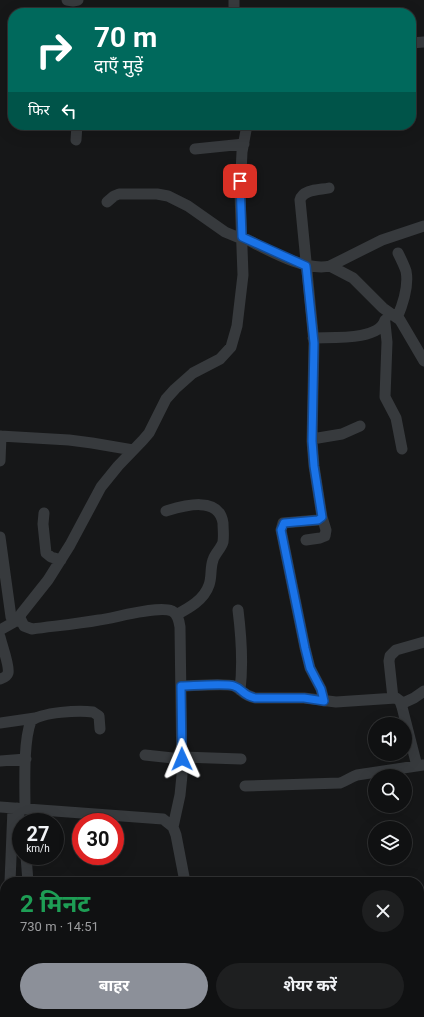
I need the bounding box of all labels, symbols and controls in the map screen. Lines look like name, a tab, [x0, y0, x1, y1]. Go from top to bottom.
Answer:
text: 70 m	[94, 21, 157, 54]
icon: right	[28, 24, 80, 76]
text: दाएँ मुड़ें	[94, 55, 143, 76]
icon: left	[58, 100, 80, 122]
text: फिर	[28, 101, 50, 119]
pin	[223, 164, 257, 198]
icon: arrive	[229, 170, 251, 192]
map controls	[368, 717, 412, 865]
button: sound	[368, 717, 412, 761]
position arrow	[161, 738, 203, 780]
button: search	[368, 769, 412, 813]
speed limit sign: 30	[72, 813, 124, 865]
button: layers	[368, 821, 412, 865]
text: 27	[27, 822, 49, 846]
text: km/h	[26, 843, 50, 854]
text: 2 मिनट	[20, 890, 90, 918]
button: close	[362, 890, 404, 932]
text: 730 m · 14:51	[20, 919, 99, 934]
button: बाहर	[20, 963, 208, 1009]
button: शेयर करें	[216, 963, 404, 1009]

